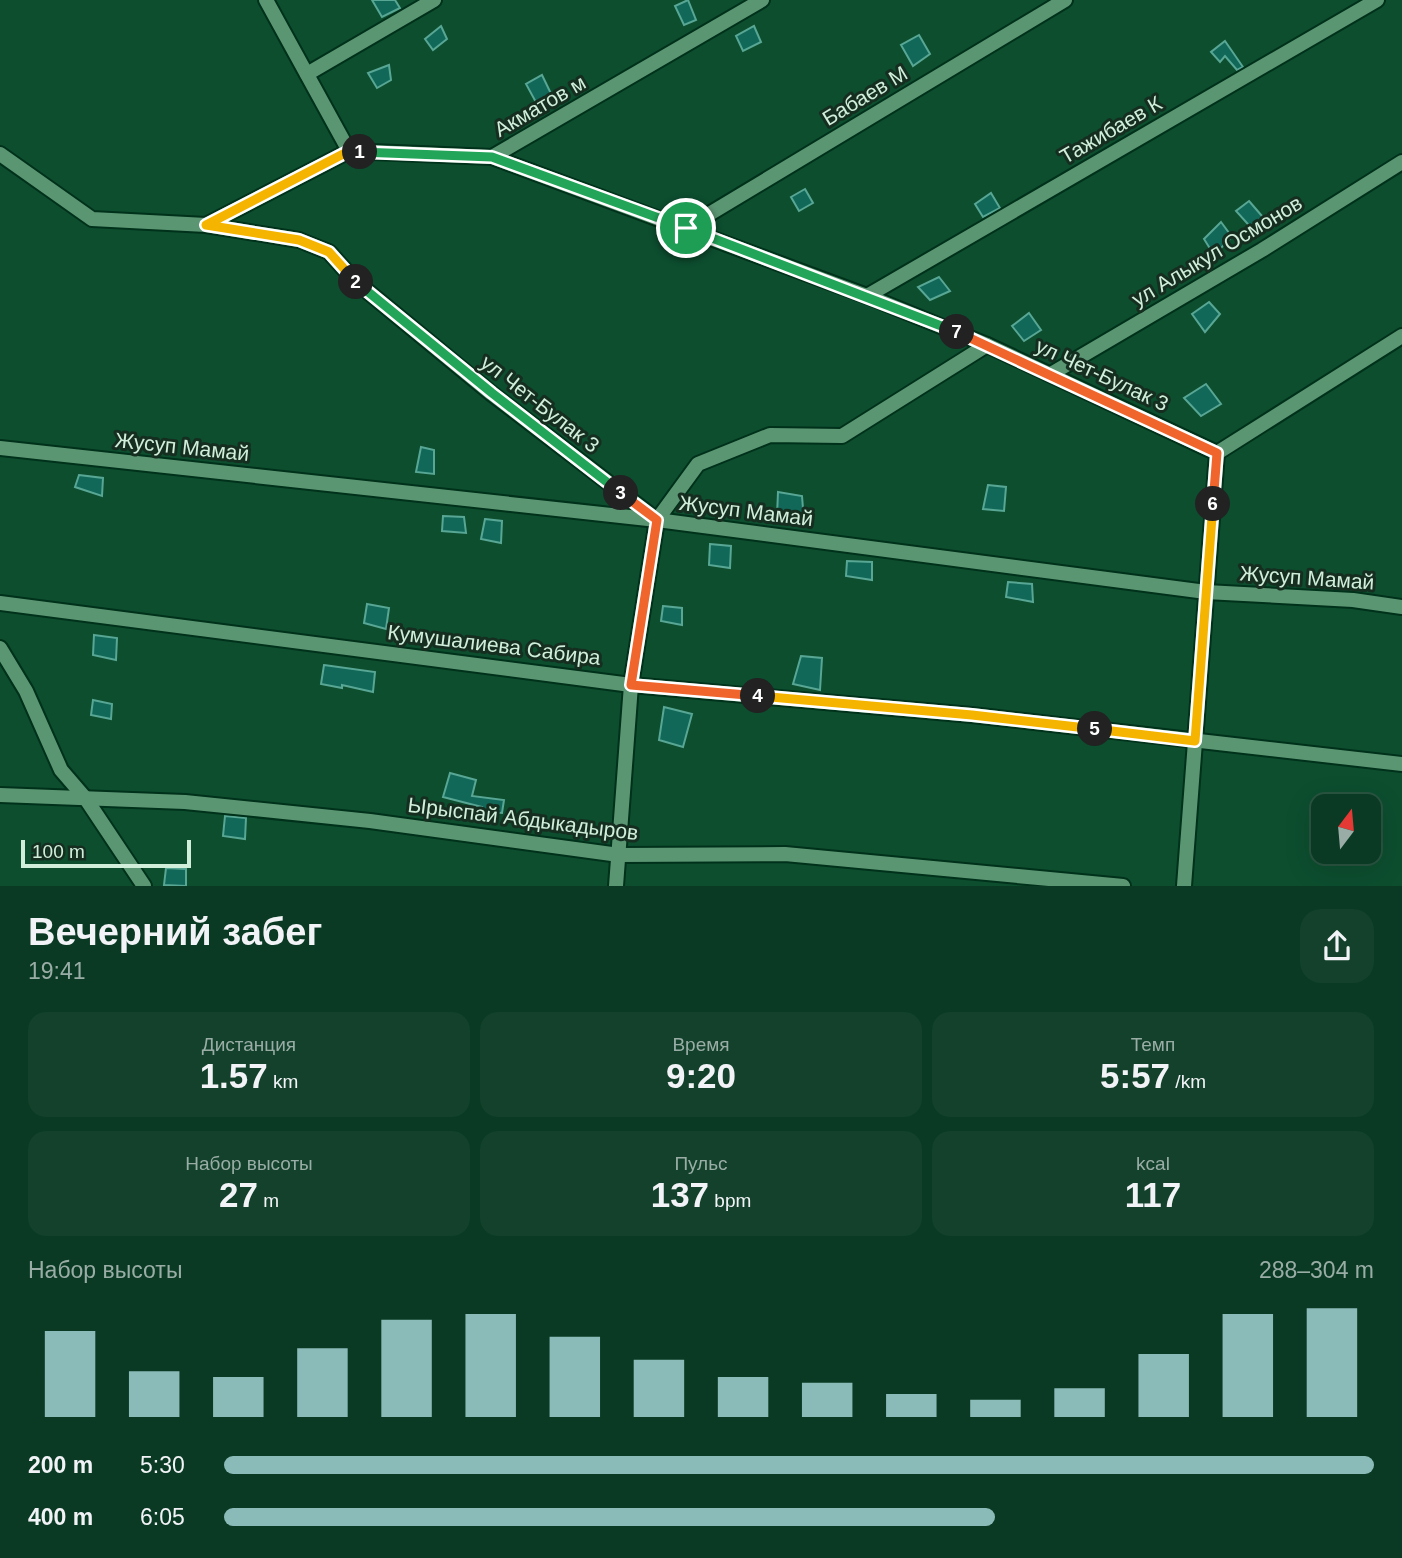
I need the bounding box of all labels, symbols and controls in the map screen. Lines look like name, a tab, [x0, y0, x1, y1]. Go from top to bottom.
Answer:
street label: Бабаев М	[818, 61, 911, 130]
street label: Акматов м	[490, 70, 589, 141]
street label: Тажибаев К	[1056, 91, 1166, 168]
pin: 1	[342, 134, 378, 170]
text: 1	[354, 141, 365, 162]
street label: ул Алыкул Осмонов	[1127, 191, 1306, 310]
pin	[656, 198, 716, 258]
icon: arrive	[667, 209, 705, 247]
pin: 2	[338, 264, 374, 300]
text: 2	[350, 271, 361, 292]
pin: 7	[940, 314, 974, 350]
text: 7	[951, 321, 962, 342]
street label: ул Чет-Булак 3	[1032, 334, 1172, 415]
street label: ул Чет-Булак 3	[477, 350, 604, 457]
street label: Жусуп Мамай	[114, 428, 250, 465]
pin: 3	[604, 476, 638, 510]
text: 3	[615, 482, 626, 503]
pin: 6	[1196, 486, 1230, 522]
street label: Жусуп Мамай	[678, 491, 814, 530]
text: 6	[1207, 493, 1218, 514]
street label: Жусуп Мамай	[1239, 561, 1375, 594]
street label: Кумушалиева Сабира	[386, 620, 602, 669]
pin: 4	[740, 678, 776, 714]
text: 4	[752, 685, 763, 706]
pin: 5	[1078, 712, 1112, 746]
text: 5	[1089, 718, 1100, 739]
street label: Ырыспай Абдыкадыров	[406, 793, 640, 844]
north arrow	[1311, 794, 1381, 864]
map controls	[1311, 794, 1381, 864]
scale bar	[21, 837, 191, 869]
text: 100 m	[32, 841, 85, 862]
button: share	[1300, 909, 1374, 983]
text: Вечерний забег	[28, 911, 322, 953]
text: 19:41	[28, 958, 86, 984]
text: Дистанция	[202, 1034, 296, 1055]
text: Время	[672, 1034, 730, 1055]
text: Темп	[1131, 1034, 1175, 1055]
text: 1.57	[200, 1056, 268, 1095]
text: 9:20	[666, 1056, 736, 1095]
text: 5:57	[1100, 1056, 1170, 1095]
text: km	[268, 1071, 298, 1092]
text: /km	[1170, 1071, 1206, 1092]
text: Набор высоты	[185, 1153, 313, 1174]
text: Пульс	[674, 1153, 728, 1174]
text: kcal	[1136, 1153, 1170, 1174]
text: 27	[219, 1175, 258, 1214]
text: 137	[651, 1175, 709, 1214]
text: 117	[1125, 1175, 1181, 1214]
text: m	[258, 1190, 279, 1211]
text: bpm	[709, 1190, 751, 1211]
text: Набор высоты	[28, 1257, 182, 1283]
text: 288–304 m	[1259, 1257, 1374, 1283]
text: 200 m	[28, 1452, 93, 1478]
text: 5:30	[140, 1452, 185, 1478]
text: 400 m	[28, 1504, 93, 1530]
text: 6:05	[140, 1504, 185, 1530]

